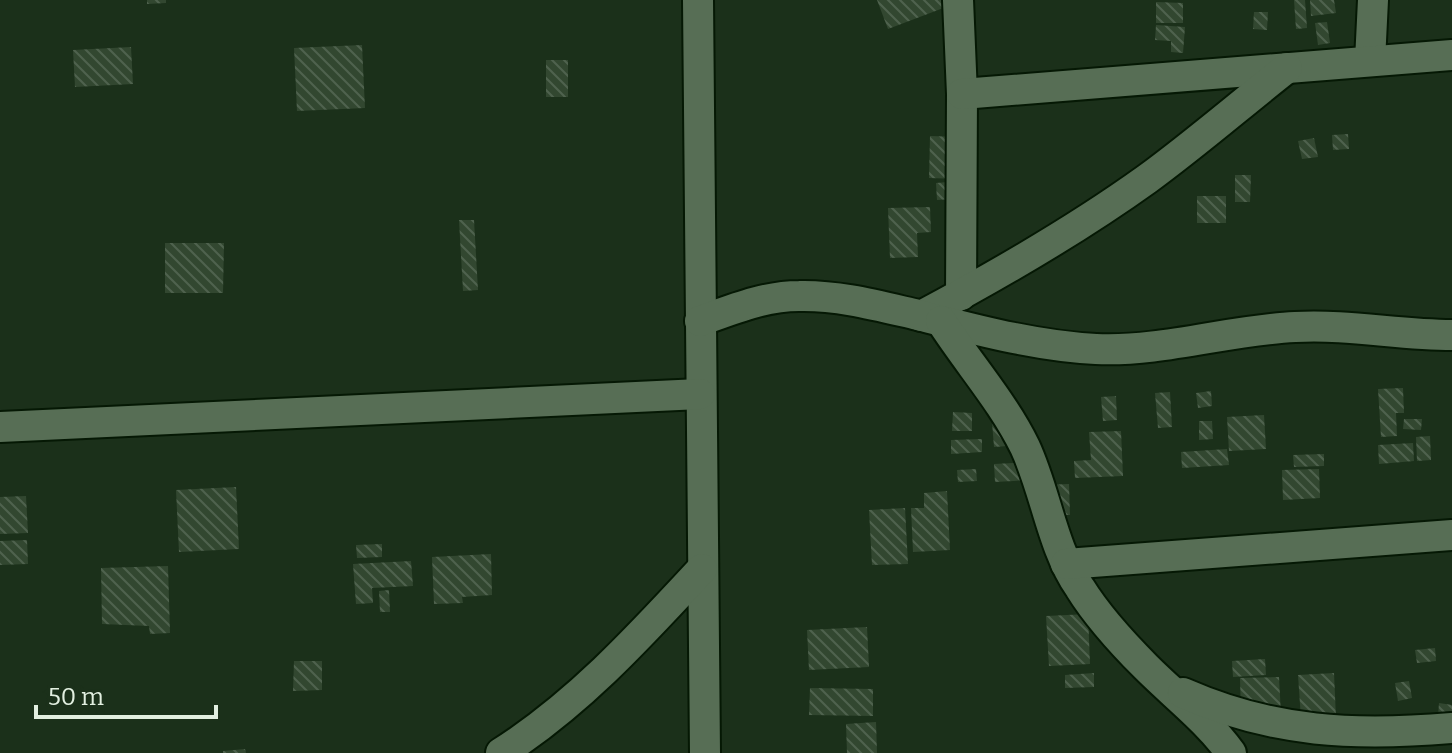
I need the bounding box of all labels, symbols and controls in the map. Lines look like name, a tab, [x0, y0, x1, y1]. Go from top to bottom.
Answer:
scale bar	[36, 669, 216, 719]
text: 50 m	[48, 683, 104, 711]

